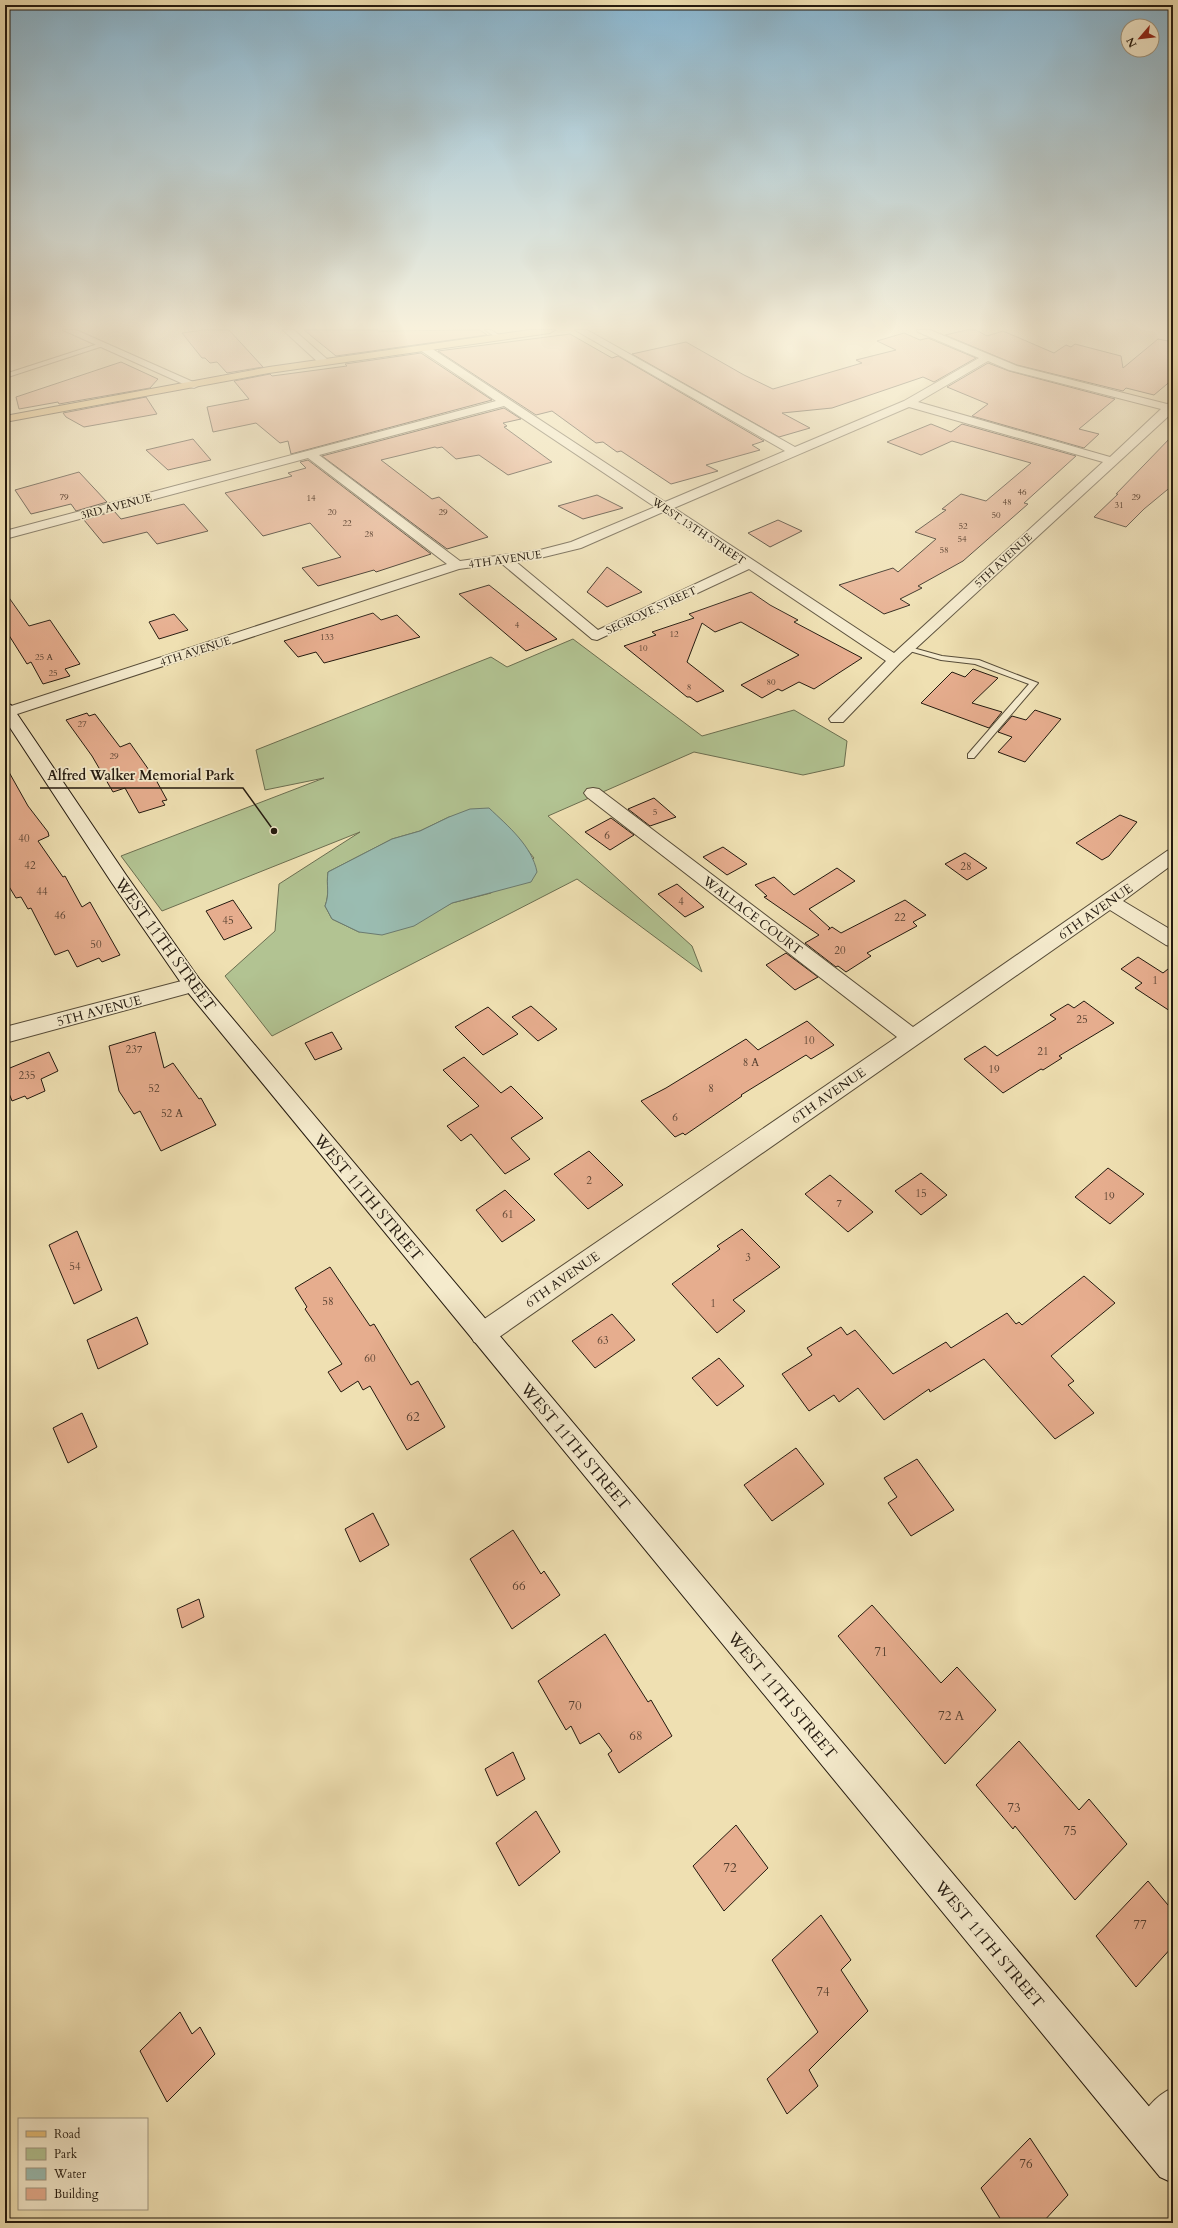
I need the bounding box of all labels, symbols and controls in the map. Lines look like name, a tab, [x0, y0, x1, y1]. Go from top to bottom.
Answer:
north arrow	[1120, 18, 1160, 58]
text: N	[1123, 34, 1140, 50]
house number: 46	[1017, 486, 1027, 498]
street label: 3RD AVENUE	[79, 490, 154, 523]
house number: 79	[59, 491, 69, 503]
house number: 29	[1131, 491, 1141, 503]
house number: 14	[306, 492, 316, 504]
street label: WEST 13TH STREET	[648, 494, 748, 568]
house number: 48	[1002, 496, 1012, 508]
house number: 31	[1114, 499, 1124, 511]
house number: 20	[327, 506, 337, 518]
house number: 29	[438, 506, 448, 518]
house number: 50	[991, 509, 1001, 521]
house number: 22	[342, 517, 352, 529]
house number: 52	[958, 520, 968, 532]
house number: 28	[364, 528, 374, 540]
street label: 5TH AVENUE	[971, 530, 1036, 591]
house number: 54	[957, 533, 967, 545]
house number: 58	[939, 544, 949, 556]
street label: 4TH AVENUE	[468, 547, 543, 572]
street label: SEGROVE STREET	[603, 583, 699, 638]
house number: 4	[515, 619, 520, 631]
house number: 12	[669, 628, 679, 640]
house number: 133	[320, 631, 334, 643]
street label: 4TH AVENUE	[158, 633, 233, 670]
house number: 10	[638, 642, 648, 654]
house number: 25 A	[35, 651, 54, 663]
house number: 25	[48, 667, 58, 679]
house number: 80	[766, 676, 776, 688]
house number: 8	[687, 681, 691, 693]
house number: 27	[77, 718, 87, 730]
house number: 29	[109, 750, 119, 762]
callout: Alfred Walker Memorial Park	[40, 762, 243, 788]
text: Alfred Walker Memorial Park	[47, 766, 235, 785]
house number: 5	[653, 806, 658, 818]
house number: 6	[604, 828, 610, 843]
house number: 40	[18, 831, 30, 846]
house number: 42	[24, 858, 36, 873]
house number: 28	[960, 859, 972, 874]
street label: WALLACE COURT	[698, 872, 806, 959]
street label: WEST 11TH STREET	[109, 873, 221, 1016]
street label: 6TH AVENUE	[1055, 879, 1136, 944]
house number: 44	[36, 884, 48, 899]
house number: 4	[678, 894, 684, 909]
house number: 46	[54, 908, 66, 923]
house number: 22	[894, 910, 906, 925]
house number: 45	[222, 913, 234, 928]
house number: 50	[90, 937, 102, 952]
house number: 20	[834, 943, 846, 958]
house number: 1	[1152, 973, 1158, 988]
street label: 5TH AVENUE	[55, 991, 144, 1031]
house number: 25	[1076, 1012, 1088, 1027]
house number: 10	[803, 1033, 815, 1048]
house number: 237	[126, 1042, 143, 1057]
house number: 21	[1037, 1044, 1049, 1059]
house number: 8 A	[743, 1055, 759, 1070]
house number: 19	[988, 1062, 1000, 1077]
street label: 6TH AVENUE	[788, 1063, 869, 1128]
house number: 235	[19, 1068, 35, 1083]
house number: 52	[148, 1081, 160, 1096]
house number: 8	[708, 1081, 714, 1096]
house number: 52 A	[161, 1106, 183, 1121]
house number: 6	[672, 1110, 678, 1125]
street label: WEST 11TH STREET	[308, 1129, 428, 1266]
house number: 2	[586, 1173, 592, 1188]
house number: 15	[915, 1186, 927, 1201]
house number: 19	[1103, 1189, 1115, 1204]
house number: 7	[836, 1196, 842, 1211]
house number: 61	[502, 1207, 514, 1222]
street label: 6TH AVENUE	[522, 1247, 603, 1312]
house number: 3	[745, 1250, 751, 1265]
house number: 54	[69, 1259, 81, 1274]
house number: 58	[322, 1294, 334, 1309]
house number: 1	[710, 1296, 716, 1311]
house number: 63	[597, 1333, 609, 1348]
house number: 60	[364, 1351, 376, 1366]
street label: WEST 11TH STREET	[515, 1378, 635, 1515]
house number: 62	[406, 1408, 420, 1426]
house number: 66	[512, 1577, 526, 1595]
street label: WEST 11TH STREET	[722, 1627, 842, 1764]
house number: 71	[874, 1643, 888, 1661]
house number: 70	[568, 1697, 582, 1715]
house number: 72 A	[938, 1707, 965, 1725]
house number: 68	[629, 1727, 643, 1745]
house number: 73	[1007, 1799, 1021, 1817]
house number: 75	[1063, 1822, 1077, 1840]
house number: 72	[723, 1859, 737, 1877]
street label: WEST 11TH STREET	[929, 1876, 1049, 2013]
house number: 77	[1133, 1916, 1147, 1934]
house number: 74	[816, 1983, 830, 2001]
legend	[18, 2118, 148, 2210]
text: Road	[54, 2126, 81, 2142]
text: Park	[54, 2146, 78, 2162]
house number: 76	[1019, 2155, 1033, 2173]
text: Water	[53, 2166, 87, 2182]
text: Building	[54, 2186, 99, 2202]

